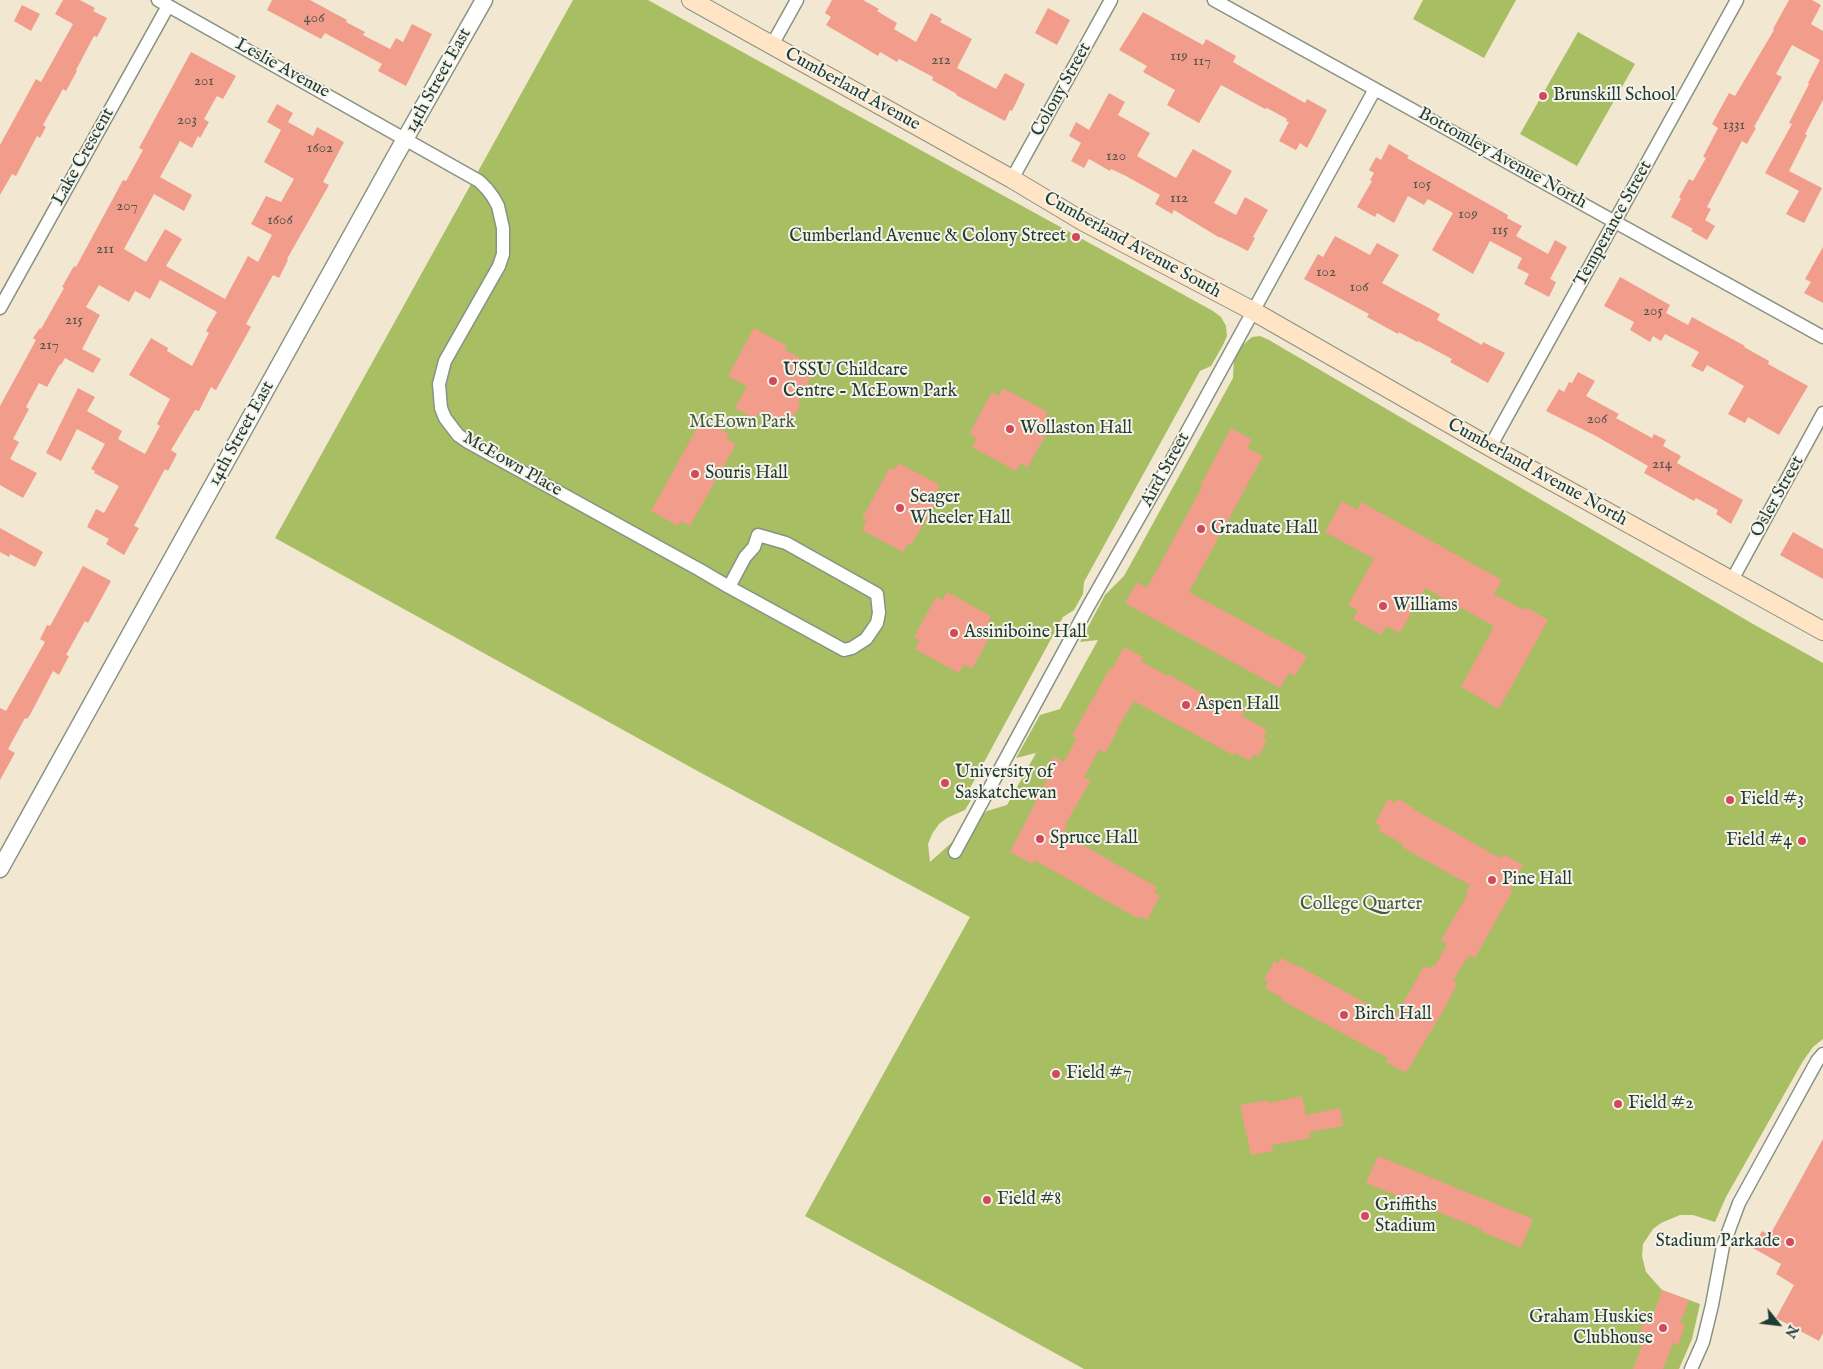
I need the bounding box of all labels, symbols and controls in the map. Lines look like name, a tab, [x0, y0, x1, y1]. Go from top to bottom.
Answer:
house number: 406	[303, 10, 325, 28]
street label: 14th Street East	[401, 25, 477, 137]
street label: Leslie Avenue	[231, 34, 333, 104]
street label: Colony Street	[1027, 39, 1097, 141]
street label: Cumberland Avenue	[781, 44, 923, 136]
house number: 119	[1170, 48, 1188, 66]
house number: 212	[931, 52, 951, 70]
house number: 117	[1193, 53, 1211, 71]
house number: 201	[194, 73, 214, 91]
place label: Brunskill School	[1553, 85, 1676, 107]
marker: Brunskill School	[1537, 90, 1549, 102]
street label: Bottomley Avenue North	[1414, 104, 1590, 214]
street label: Lake Crescent	[48, 105, 120, 209]
house number: 203	[177, 112, 197, 130]
house number: 1331	[1723, 117, 1745, 135]
house number: 1602	[307, 140, 333, 158]
house number: 120	[1106, 148, 1126, 166]
street label: Temperance Street	[1571, 157, 1657, 291]
house number: 105	[1413, 176, 1431, 194]
street label: Cumberland Avenue South	[1040, 188, 1224, 304]
house number: 112	[1170, 190, 1188, 208]
house number: 207	[116, 198, 138, 216]
house number: 109	[1458, 206, 1478, 224]
house number: 1606	[267, 212, 293, 230]
house number: 115	[1492, 222, 1508, 240]
place label: Cumberland Avenue & Colony Street	[789, 226, 1066, 248]
marker: Cumberland Avenue & Colony Street	[1070, 231, 1082, 243]
house number: 211	[96, 241, 114, 259]
house number: 102	[1316, 264, 1336, 282]
house number: 106	[1349, 279, 1369, 297]
house number: 205	[1643, 303, 1663, 321]
house number: 215	[65, 312, 83, 330]
house number: 217	[39, 337, 59, 355]
place label: USSU Childcare Centre - McEown Park	[783, 360, 957, 402]
marker: USSU Childcare Centre - McEown Park	[767, 375, 779, 387]
street label: 14th Street East	[204, 378, 280, 490]
house number: 206	[1587, 411, 1607, 429]
park label: McEown Park	[689, 412, 795, 434]
street label: Cumberland Avenue North	[1443, 414, 1631, 532]
place label: Wollaston Hall	[1020, 418, 1132, 440]
marker: Wollaston Hall	[1004, 423, 1016, 435]
street label: McEown Place	[459, 428, 565, 502]
street label: Aird Street	[1137, 429, 1195, 511]
street label: Osler Street	[1747, 453, 1809, 541]
house number: 214	[1652, 456, 1672, 474]
place label: Souris Hall	[705, 463, 788, 485]
marker: Souris Hall	[689, 468, 701, 480]
place label: Seager Wheeler Hall	[910, 487, 1011, 530]
marker: Seager Wheeler Hall	[894, 502, 906, 514]
place label: Graduate Hall	[1211, 518, 1318, 540]
marker: Graduate Hall	[1195, 523, 1207, 535]
place label: Williams	[1393, 595, 1458, 617]
marker: Williams	[1377, 600, 1389, 612]
place label: Assiniboine Hall	[964, 622, 1087, 644]
marker: Assiniboine Hall	[948, 627, 960, 639]
place label: Aspen Hall	[1196, 694, 1279, 716]
marker: Aspen Hall	[1180, 699, 1192, 711]
place label: University of Saskatchewan	[955, 762, 1057, 804]
marker: University of Saskatchewan	[939, 777, 951, 789]
place label: Field #3	[1740, 789, 1804, 811]
marker: Field #3	[1724, 794, 1736, 806]
place label: Spruce Hall	[1050, 828, 1138, 850]
place label: Field #4	[1726, 830, 1792, 852]
marker: Spruce Hall	[1034, 833, 1046, 845]
marker: Field #4	[1796, 835, 1808, 847]
place label: Pine Hall	[1502, 869, 1572, 891]
marker: Pine Hall	[1486, 874, 1498, 886]
park label: College Quarter	[1300, 894, 1422, 916]
place label: Birch Hall	[1354, 1004, 1432, 1026]
marker: Birch Hall	[1338, 1009, 1350, 1021]
place label: Field #7	[1066, 1063, 1132, 1085]
marker: Field #7	[1050, 1068, 1062, 1080]
place label: Field #2	[1628, 1093, 1694, 1115]
marker: Field #2	[1612, 1098, 1624, 1110]
place label: Field #8	[997, 1189, 1061, 1211]
marker: Field #8	[981, 1194, 993, 1206]
place label: Griffiths Stadium	[1375, 1195, 1437, 1238]
marker: Griffiths Stadium	[1359, 1210, 1371, 1222]
place label: Stadium Parkade	[1655, 1231, 1780, 1253]
marker: Stadium Parkade	[1784, 1236, 1796, 1248]
north arrow	[1753, 1299, 1803, 1349]
place label: Graham Huskies Clubhouse	[1529, 1307, 1653, 1350]
marker: Graham Huskies Clubhouse	[1657, 1322, 1669, 1334]
text: N	[1780, 1322, 1802, 1341]

